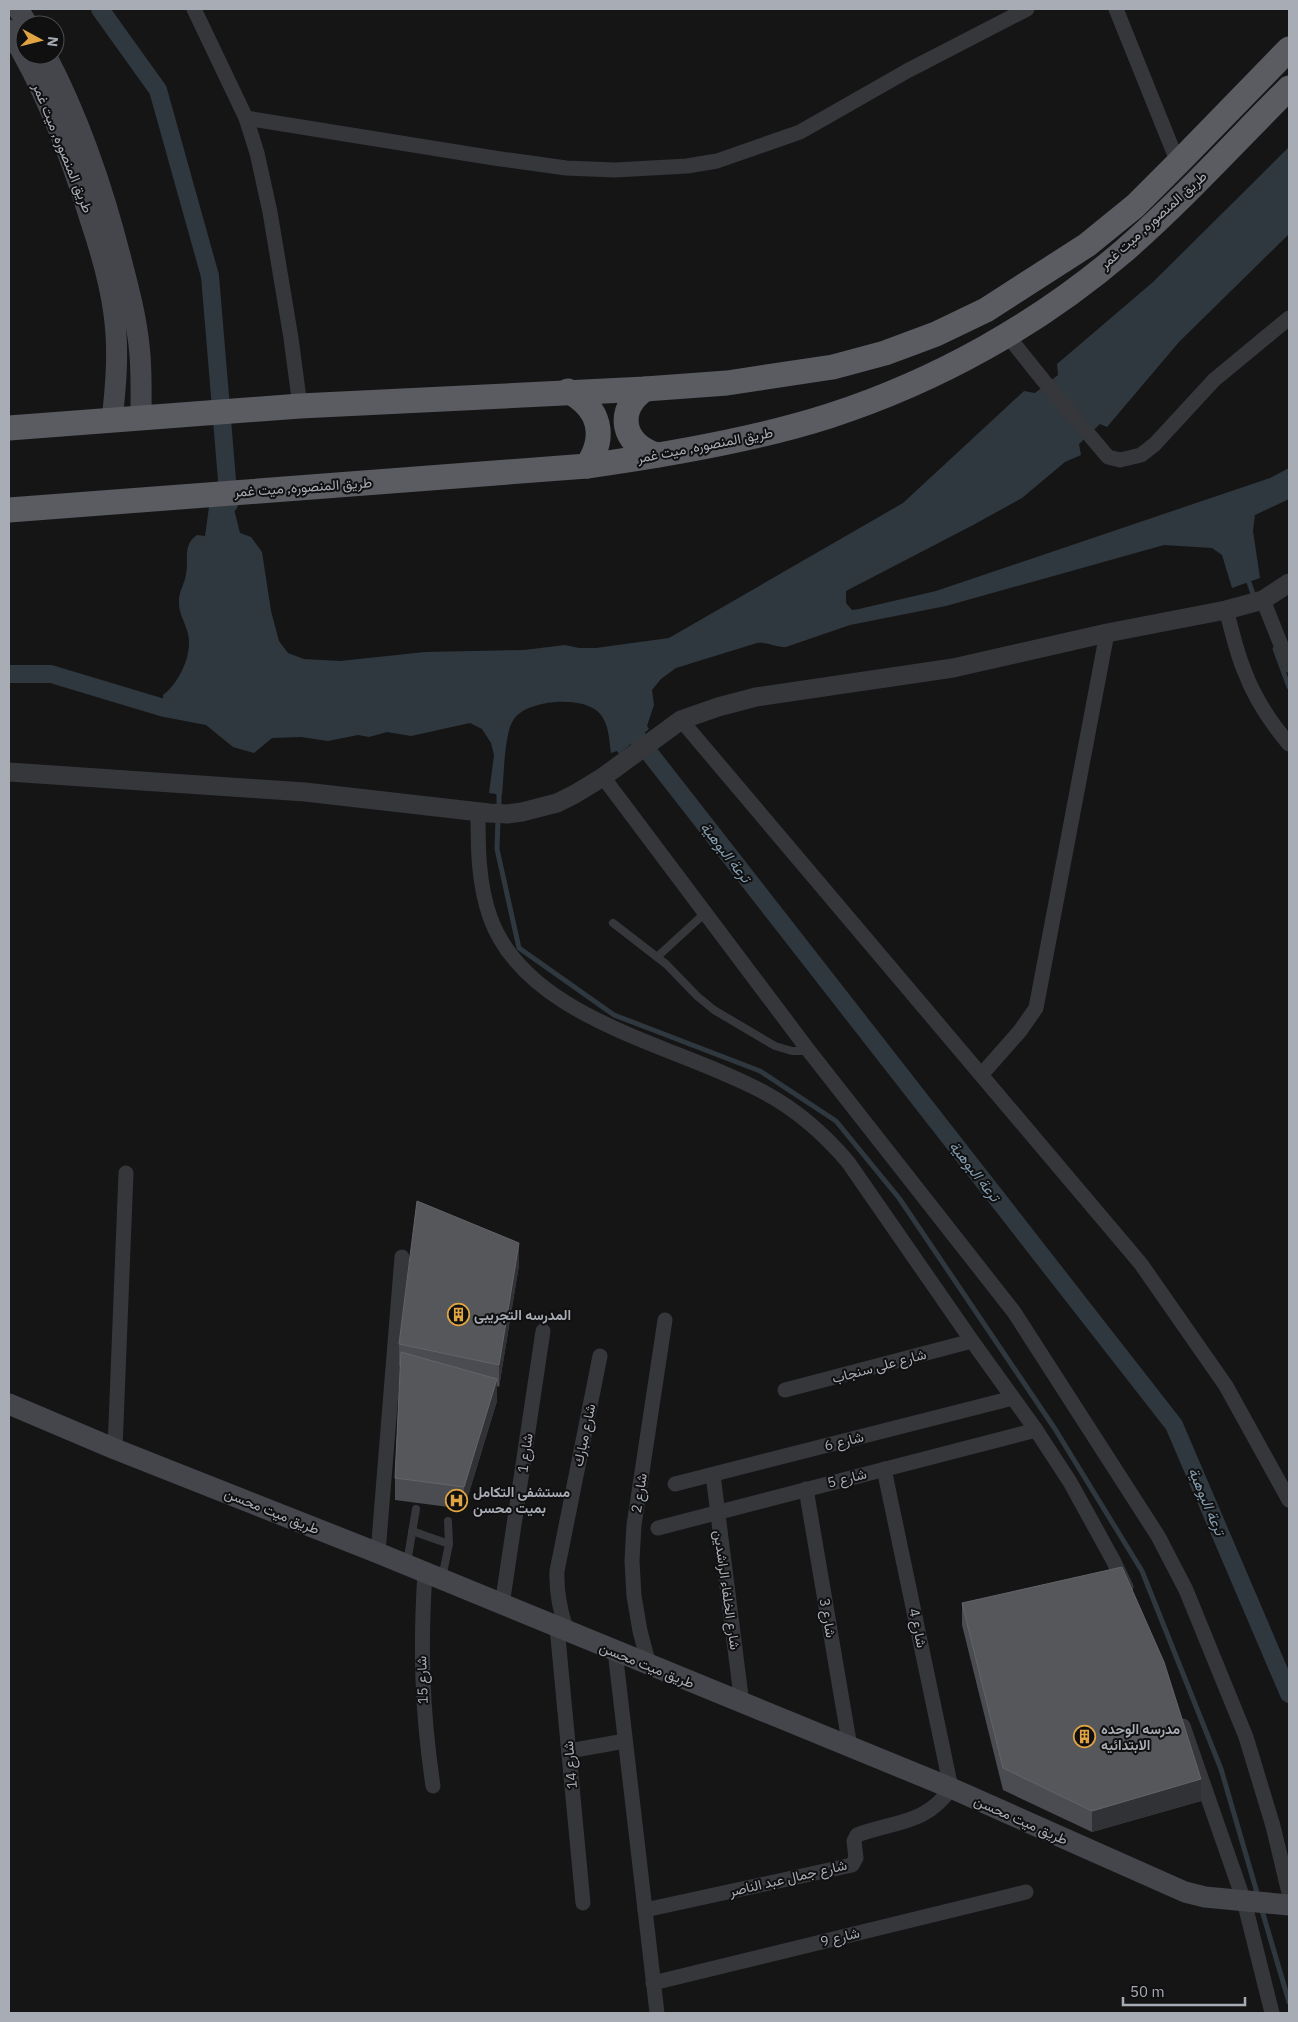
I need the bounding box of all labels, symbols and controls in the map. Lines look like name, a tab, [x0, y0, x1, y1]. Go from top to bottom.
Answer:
north arrow	[15, 15, 65, 65]
text: N	[43, 35, 62, 48]
street label: طريق المنصوره, ميت غمر	[28, 80, 97, 215]
street label: طريق المنصوره, ميت غمر	[1095, 167, 1210, 274]
street label: طريق المنصوره, ميت غمر	[634, 423, 775, 467]
street label: طريق المنصوره, ميت غمر	[232, 473, 373, 501]
water label: ترعة البوهية	[696, 818, 757, 888]
water label: ترعة البوهية	[945, 1137, 1006, 1207]
building icon: المدرسه التجريبى	[446, 1303, 470, 1327]
place label: المدرسه التجريبى	[474, 1306, 571, 1324]
street label: شارع على سنجاب	[830, 1345, 929, 1389]
street label: شارع مبارك	[569, 1402, 601, 1468]
street label: شارع 6	[822, 1427, 866, 1456]
street label: شارع 1	[513, 1432, 539, 1474]
street label: شارع 5	[825, 1464, 869, 1493]
water label: ترعة البوهية	[1184, 1464, 1231, 1540]
street label: شارع 2	[627, 1472, 653, 1514]
place label: مستشفى التكامل بميت محسن	[473, 1483, 570, 1517]
street label: طريق ميت محسن	[222, 1484, 322, 1538]
hospital icon: مستشفى التكامل بميت محسن	[445, 1488, 469, 1512]
street label: شارع الخلفاء الراشدين	[708, 1529, 744, 1651]
street label: شارع 3	[814, 1597, 840, 1640]
street label: شارع 4	[903, 1607, 931, 1650]
street label: طريق ميت محسن	[597, 1638, 697, 1692]
street label: شارع 15	[412, 1655, 434, 1704]
place label: مدرسه الوحده الابتدائيه	[1101, 1720, 1181, 1754]
building icon: مدرسه الوحده الابتدائيه	[1073, 1725, 1097, 1749]
street label: شارع 14	[559, 1740, 583, 1790]
street label: طريق ميت محسن	[971, 1791, 1071, 1849]
street label: شارع جمال عبد الناصر	[726, 1856, 849, 1902]
street label: شارع 9	[818, 1923, 862, 1952]
scale bar	[1123, 1974, 1246, 2006]
text: 50 m	[1130, 1982, 1165, 2001]

